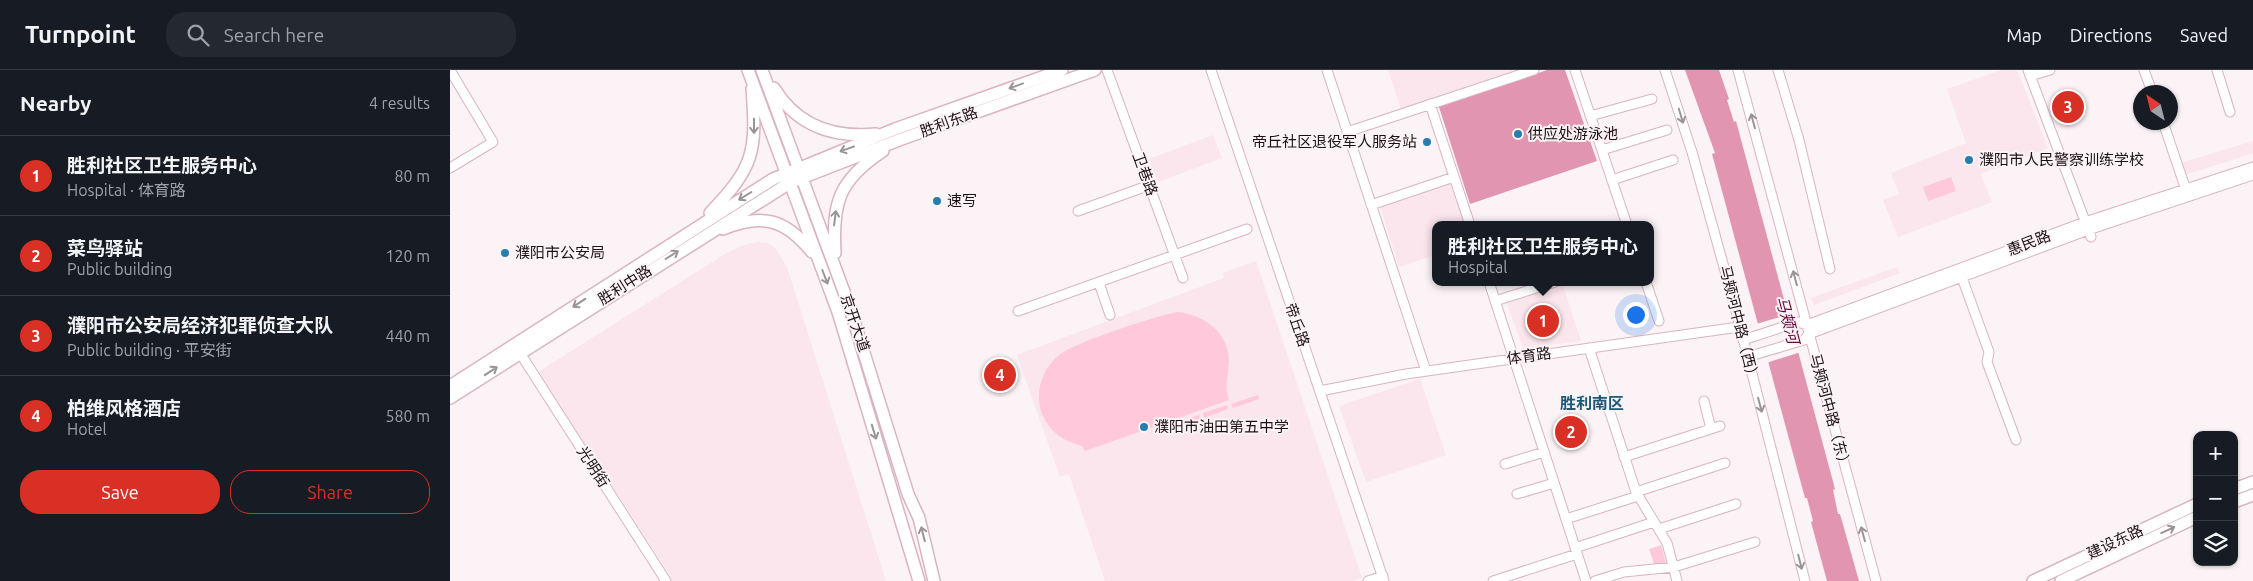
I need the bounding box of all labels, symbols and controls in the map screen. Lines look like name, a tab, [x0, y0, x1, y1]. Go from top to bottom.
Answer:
search box	[166, 12, 516, 57]
text: Turnpoint	[25, 21, 136, 48]
icon: search	[184, 21, 212, 49]
text: Search here	[224, 24, 324, 46]
text: Map	[2006, 25, 2042, 45]
text: Directions	[2070, 25, 2152, 45]
text: Saved	[2180, 25, 2228, 45]
one-way arrow	[1009, 82, 1025, 91]
north arrow	[2133, 85, 2178, 130]
pin: 3	[2052, 88, 2084, 126]
text: Nearby	[20, 91, 91, 115]
text: 4 results	[369, 94, 430, 112]
street label: 胜利东路	[918, 103, 980, 140]
one-way arrow	[1676, 108, 1686, 124]
one-way arrow	[1748, 114, 1757, 130]
one-way arrow	[749, 117, 759, 133]
place label: 供应处游泳池	[1528, 125, 1618, 142]
marker: 供应处游泳池	[1512, 128, 1524, 140]
place label: 帝丘社区退役军人服务站	[1252, 133, 1417, 150]
marker: 帝丘社区退役军人服务站	[1421, 136, 1433, 148]
one-way arrow	[840, 145, 855, 154]
street label: 卫巷路	[1130, 150, 1161, 198]
place label: 濮阳市人民警察训练学校	[1979, 151, 2144, 168]
text: 胜利社区卫生服务中心	[67, 154, 257, 176]
marker: 濮阳市人民警察训练学校	[1963, 154, 1975, 166]
text: 1	[31, 167, 41, 185]
text: 80 m	[394, 167, 430, 185]
text: Hospital · 体育路	[67, 181, 186, 199]
one-way arrow	[739, 191, 753, 201]
place label: 速写	[947, 192, 977, 209]
marker: 速写	[931, 195, 943, 207]
one-way arrow	[830, 210, 840, 226]
popup	[1432, 221, 1654, 286]
street label: 惠民路	[2005, 227, 2053, 259]
text: 胜利社区卫生服务中心	[1448, 235, 1638, 257]
text: 菜鸟驿站	[67, 237, 143, 259]
place label: 濮阳市公安局	[515, 244, 605, 261]
text: 2	[31, 247, 41, 265]
text: 120 m	[385, 247, 430, 265]
marker: 濮阳市公安局	[499, 247, 511, 259]
one-way arrow	[665, 250, 679, 260]
text: Hospital	[1448, 258, 1507, 276]
text: Public building	[67, 260, 172, 278]
street label: 胜利中路	[595, 261, 655, 308]
street label: 马颊河中路（西）	[1717, 264, 1762, 384]
one-way arrow	[821, 269, 830, 284]
one-way arrow	[1789, 271, 1799, 287]
street label: 京开大道	[838, 292, 873, 354]
water label: 马颊河	[1773, 294, 1804, 348]
one-way arrow	[573, 298, 587, 308]
street label: 帝丘路	[1282, 301, 1313, 349]
pin: 1	[1527, 302, 1559, 340]
your location	[1623, 302, 1649, 328]
text: 濮阳市公安局经济犯罪侦查大队	[67, 314, 333, 336]
text: 3	[31, 327, 41, 345]
text: 440 m	[385, 327, 430, 345]
text: Public building · 平安街	[67, 341, 232, 359]
street label: 体育路	[1505, 344, 1552, 367]
street label: 马颊河中路（东）	[1807, 352, 1854, 472]
pin: 4	[984, 356, 1016, 394]
one-way arrow	[484, 366, 498, 377]
district label: 胜利南区	[1560, 394, 1624, 412]
one-way arrow	[1755, 396, 1765, 412]
text: 柏维风格酒店	[67, 397, 181, 419]
text: 4	[31, 407, 41, 425]
text: 580 m	[385, 407, 430, 425]
pin: 2	[1555, 413, 1587, 451]
place label: 濮阳市油田第五中学	[1154, 418, 1289, 435]
text: Hotel	[67, 420, 107, 438]
marker: 濮阳市油田第五中学	[1138, 421, 1150, 433]
one-way arrow	[869, 423, 879, 439]
map controls	[2193, 431, 2238, 566]
button: +	[2193, 431, 2238, 476]
street label: 光明街	[574, 443, 613, 490]
button: Save	[20, 470, 220, 514]
button: Share	[230, 470, 430, 514]
button: −	[2193, 476, 2238, 521]
street label: 建设东路	[2084, 521, 2146, 562]
button: layers	[2193, 521, 2238, 566]
one-way arrow	[2160, 525, 2175, 534]
one-way arrow	[917, 526, 927, 542]
one-way arrow	[1858, 526, 1867, 542]
one-way arrow	[1796, 554, 1805, 570]

